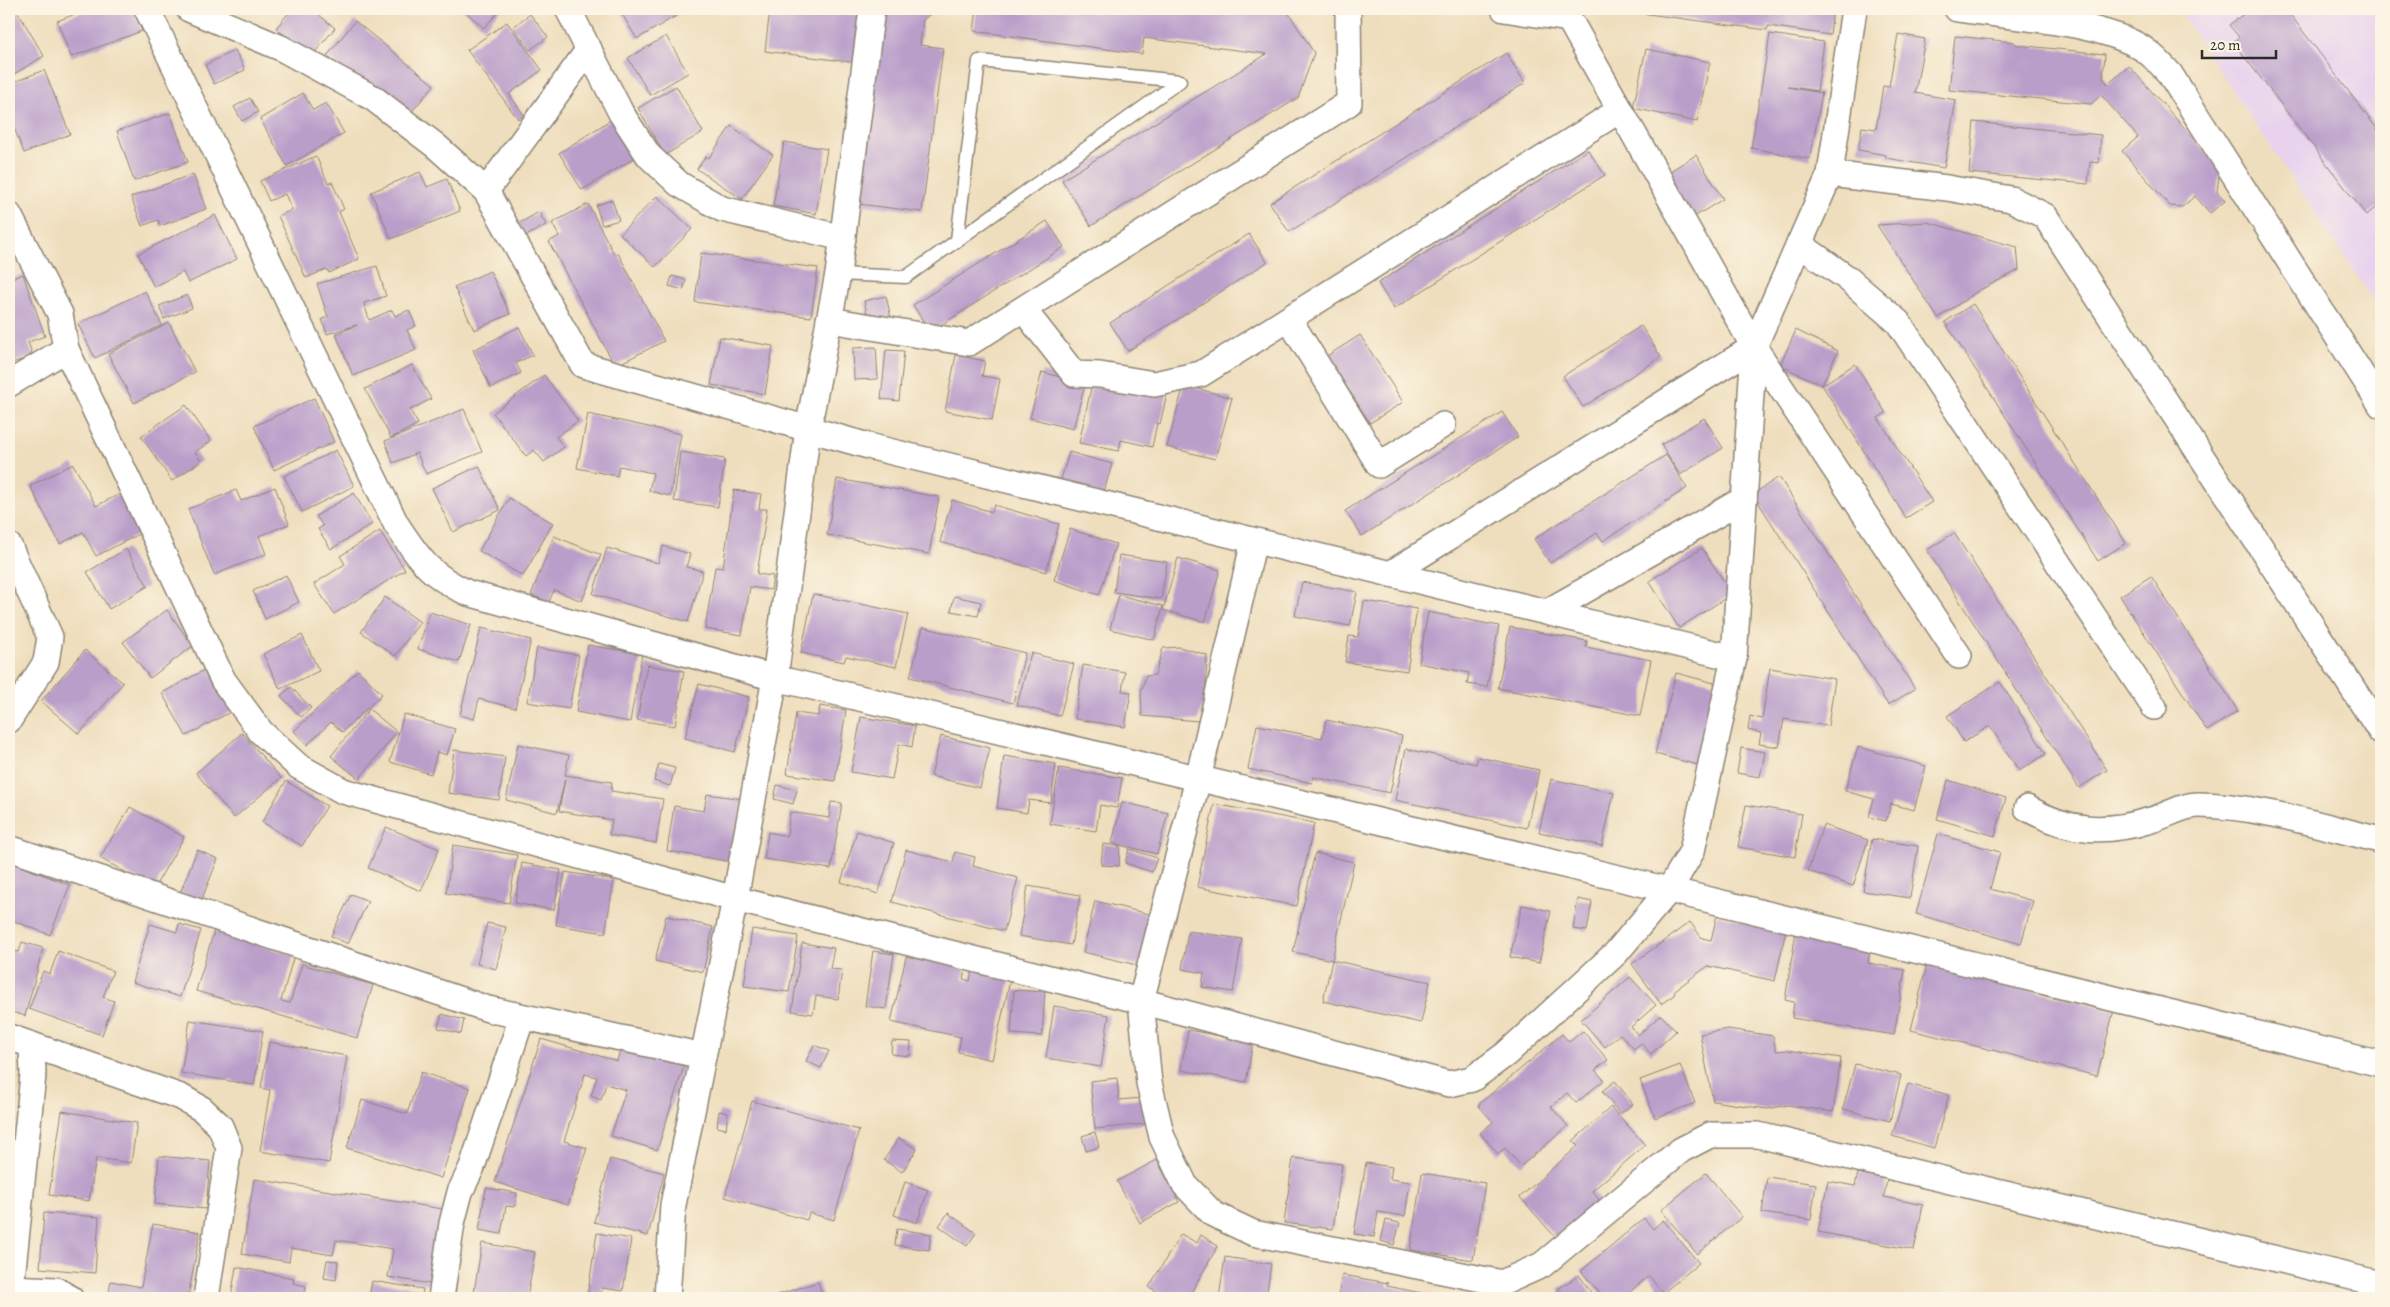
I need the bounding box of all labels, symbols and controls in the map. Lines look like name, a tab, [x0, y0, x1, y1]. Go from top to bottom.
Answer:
scale bar	[2202, 28, 2276, 60]
text: 20 m	[2210, 35, 2241, 55]

